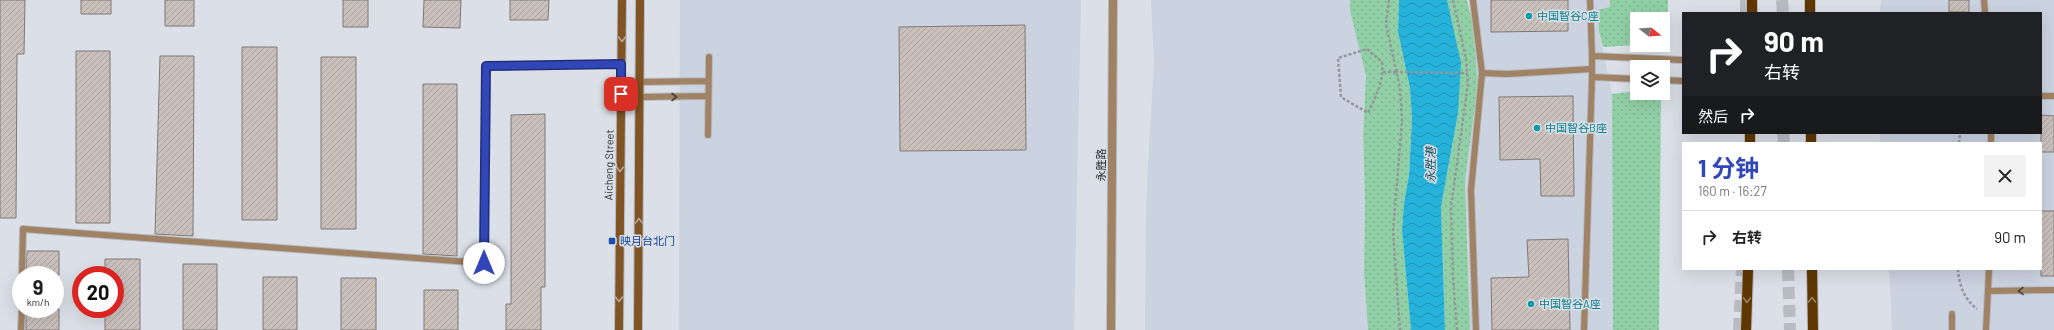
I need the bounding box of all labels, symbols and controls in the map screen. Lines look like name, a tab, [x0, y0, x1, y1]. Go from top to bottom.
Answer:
place label: 中国智谷C座	[1537, 9, 1599, 22]
marker: 中国智谷C座	[1524, 11, 1534, 21]
north arrow	[1630, 12, 1670, 52]
map controls	[1630, 12, 1670, 100]
text: 90 m	[1764, 24, 1824, 58]
icon: right	[1698, 28, 1750, 80]
one-way arrow	[618, 36, 626, 42]
button: layers	[1630, 60, 1670, 100]
text: 右转	[1764, 61, 1800, 83]
pin	[604, 77, 638, 111]
icon: arrive	[610, 83, 632, 105]
one-way arrow	[671, 92, 677, 101]
icon: right	[1736, 104, 1758, 126]
text: 然后	[1698, 107, 1728, 125]
place label: 中国智谷B座	[1545, 121, 1607, 134]
marker: 中国智谷B座	[1532, 123, 1542, 133]
street label: Aicheng Street	[601, 129, 616, 201]
water label: 永胜港	[1423, 145, 1437, 183]
street label: 永胜路	[1094, 149, 1107, 182]
text: 1 分钟	[1698, 153, 1759, 182]
button: close	[1984, 155, 2026, 197]
one-way arrow	[616, 166, 624, 172]
text: 160 m · 16:27	[1698, 183, 1767, 199]
one-way arrow	[635, 218, 643, 224]
icon: right	[1698, 226, 1720, 248]
text: 右转	[1732, 228, 1762, 246]
text: 90 m	[1994, 228, 2026, 246]
place label: 映月台北门	[620, 234, 675, 247]
marker: 映月台北门	[607, 236, 617, 246]
position arrow	[463, 242, 505, 284]
speed limit sign: 20	[72, 266, 124, 318]
text: 9	[33, 275, 43, 299]
one-way arrow	[2018, 287, 2024, 295]
text: km/h	[27, 296, 49, 308]
one-way arrow	[615, 296, 623, 302]
one-way arrow	[1808, 296, 1816, 302]
place label: 中国智谷A座	[1539, 297, 1601, 310]
one-way arrow	[1743, 297, 1751, 303]
marker: 中国智谷A座	[1526, 299, 1536, 309]

